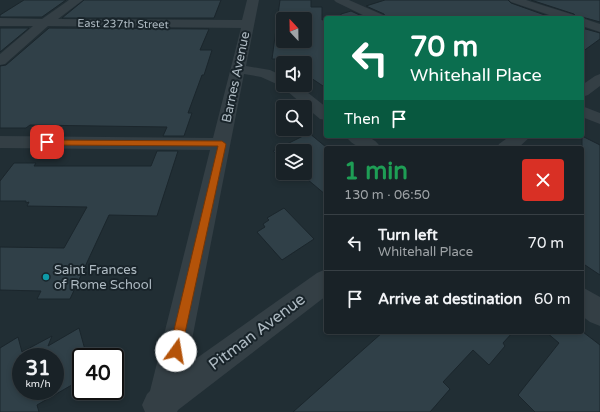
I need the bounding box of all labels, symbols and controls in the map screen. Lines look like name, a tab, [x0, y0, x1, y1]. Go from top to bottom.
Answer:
north arrow	[276, 12, 312, 48]
map controls	[276, 12, 312, 180]
street label: East 237th Street	[77, 17, 169, 31]
street label: Barnes Avenue	[219, 30, 253, 124]
text: 70 m	[410, 30, 478, 64]
icon: left	[344, 32, 396, 84]
button: sound	[276, 56, 312, 92]
text: Whitehall Place	[410, 64, 542, 86]
button: search	[276, 100, 312, 136]
icon: arrive	[388, 108, 410, 130]
text: Then	[344, 110, 380, 128]
pin	[30, 125, 64, 159]
icon: arrive	[36, 131, 58, 153]
button: layers	[276, 144, 312, 180]
text: 1 min	[344, 157, 408, 186]
button: close	[522, 159, 564, 201]
text: 130 m · 06:50	[344, 187, 430, 203]
text: Turn left	[378, 226, 438, 244]
icon: left	[344, 232, 366, 254]
text: 70 m	[527, 234, 564, 252]
text: Whitehall Place	[378, 244, 473, 260]
place label: Saint Frances of Rome School	[54, 262, 152, 293]
marker: Saint Frances of Rome School	[41, 272, 51, 282]
icon: arrive	[344, 288, 366, 310]
street label: Pitman Avenue	[205, 289, 309, 375]
text: Arrive at destination	[378, 290, 522, 308]
text: 60 m	[534, 290, 571, 308]
position arrow	[155, 330, 197, 372]
speed limit sign: 40	[72, 348, 124, 400]
text: 31	[25, 357, 51, 381]
text: km/h	[25, 378, 51, 390]

